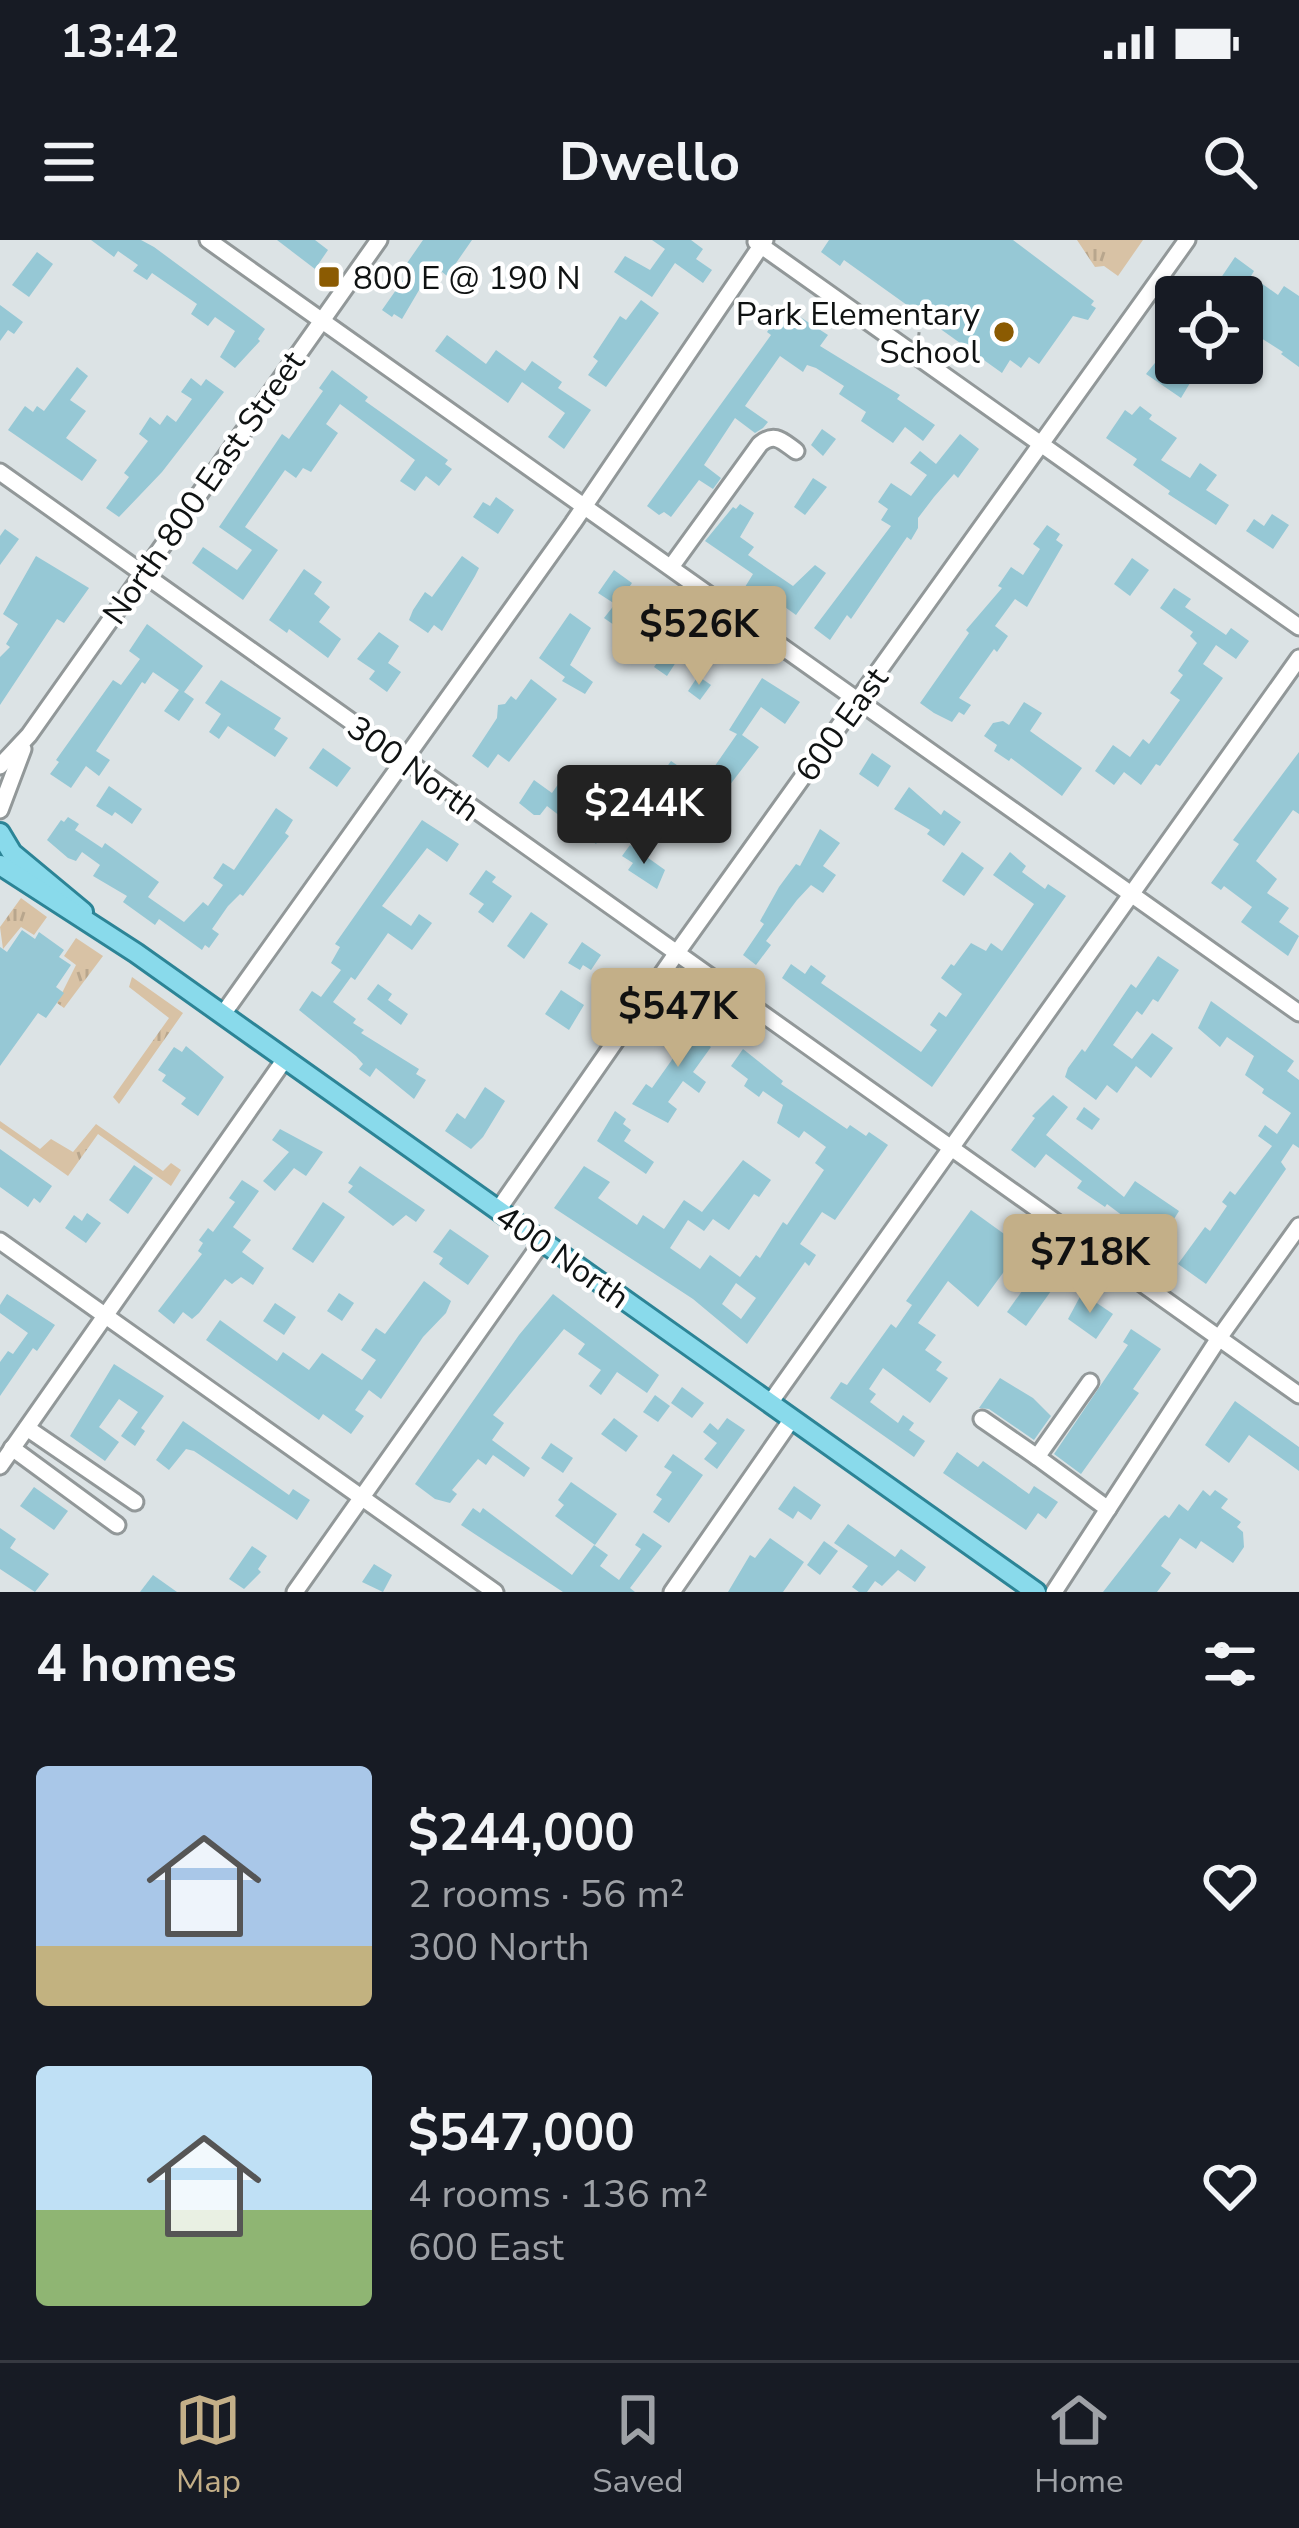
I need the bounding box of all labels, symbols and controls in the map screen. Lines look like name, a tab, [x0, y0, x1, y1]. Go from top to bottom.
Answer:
text: 13:42	[60, 12, 179, 73]
text: Dwello	[559, 125, 740, 199]
icon: menu	[36, 129, 102, 195]
icon: search	[1197, 129, 1263, 195]
place label: 800 E @ 190 N	[353, 256, 581, 301]
marker: 800 E @ 190 N	[316, 264, 342, 290]
map controls	[1155, 276, 1263, 384]
button: locate	[1155, 276, 1263, 384]
place label: Park Elementary School	[736, 292, 980, 375]
marker: Park Elementary School	[991, 319, 1017, 345]
street label: North 800 East Street	[93, 342, 316, 634]
pin: $526K	[615, 586, 783, 688]
text: $526K	[639, 598, 759, 651]
street label: 600 East	[785, 658, 899, 791]
street label: 300 North	[338, 706, 488, 833]
pin: $244K	[560, 765, 728, 867]
text: $244K	[584, 777, 704, 830]
pin: $547K	[594, 968, 762, 1070]
text: $547K	[618, 980, 738, 1033]
street label: 400 North	[486, 1195, 638, 1320]
pin: $718K	[1006, 1214, 1174, 1316]
text: $718K	[1030, 1226, 1150, 1279]
text: 4 homes	[36, 1629, 237, 1699]
icon: filters	[1197, 1631, 1263, 1697]
text: $244,000	[408, 1798, 635, 1868]
icon: home	[132, 1814, 276, 1958]
icon: heart	[1197, 1853, 1263, 1919]
text: 2 rooms · 56 m²	[408, 1868, 685, 1921]
text: 300 North	[408, 1921, 590, 1974]
text: $547,000	[408, 2098, 635, 2168]
icon: home	[132, 2114, 276, 2258]
icon: heart	[1197, 2153, 1263, 2219]
text: 4 rooms · 136 m²	[408, 2168, 708, 2221]
text: 600 East	[408, 2221, 564, 2274]
tab: Map	[175, 2387, 241, 2504]
tab: Saved	[592, 2387, 683, 2504]
tab: Home	[1034, 2387, 1124, 2504]

